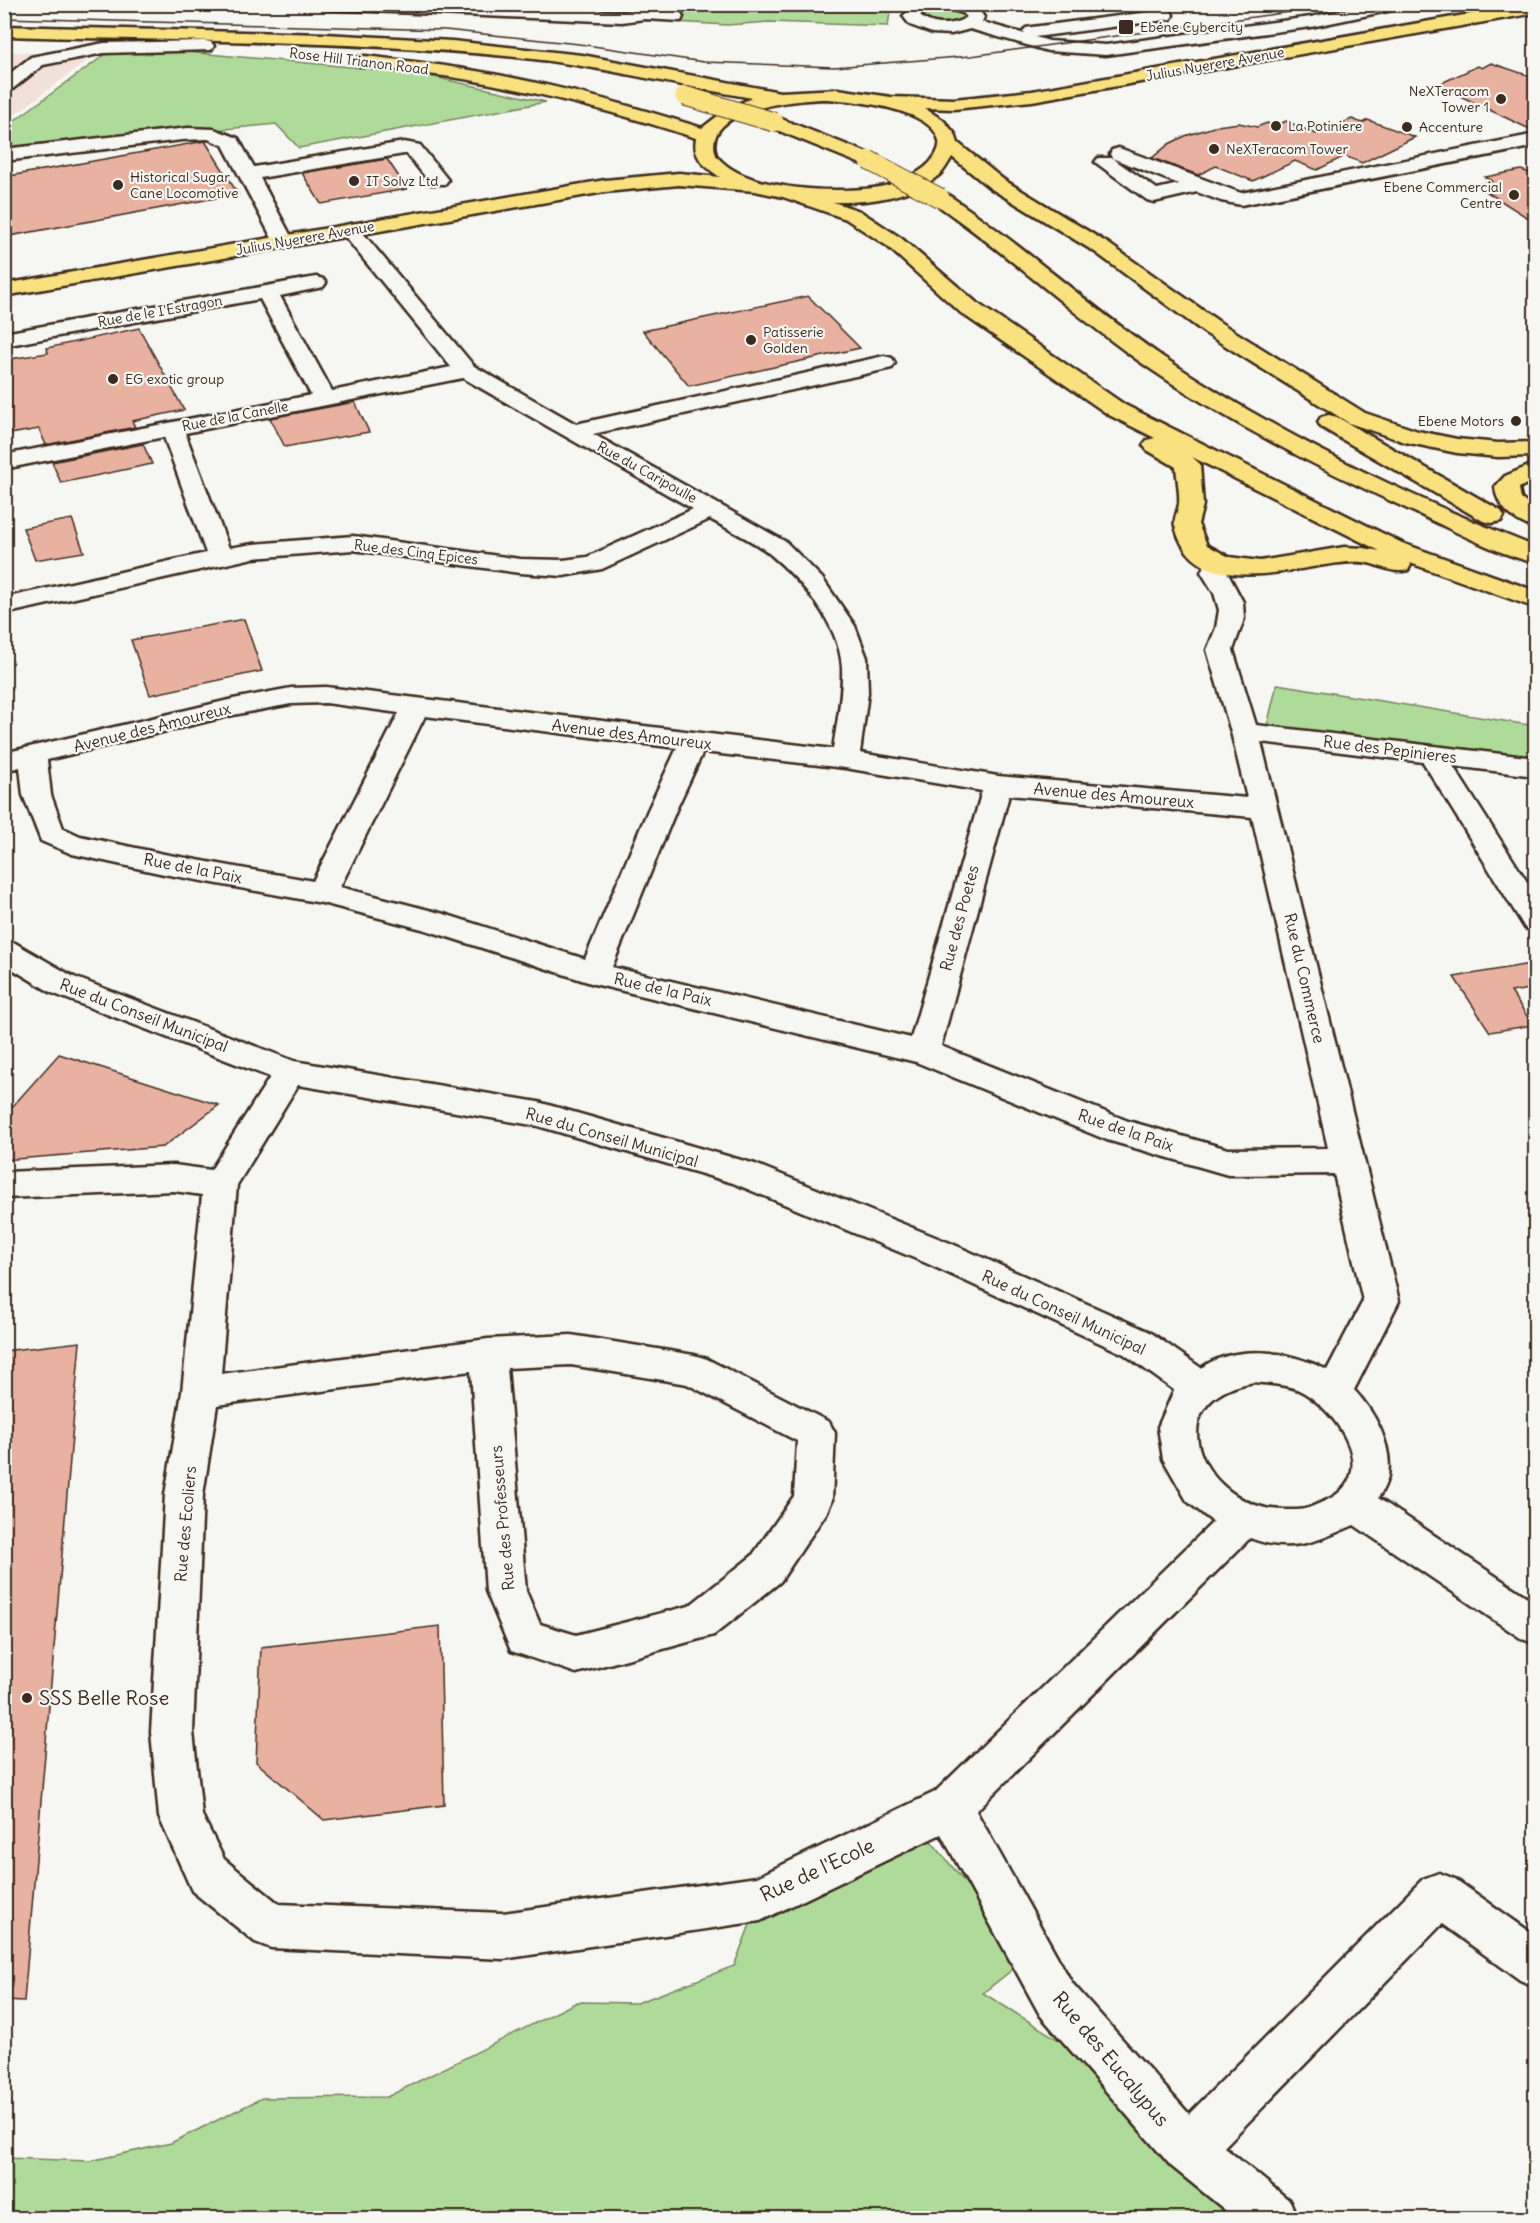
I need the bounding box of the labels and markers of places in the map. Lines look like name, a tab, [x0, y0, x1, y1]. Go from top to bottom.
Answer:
marker: Ebéne Cybercity	[1117, 18, 1135, 36]
place label: Ebéne Cybercity	[1140, 18, 1243, 36]
place label: NeXTeracom Tower 1	[1409, 82, 1489, 116]
marker: NeXTeracom Tower 1	[1494, 92, 1508, 106]
place label: La Potiniere	[1288, 117, 1362, 135]
place label: Accenture	[1419, 118, 1483, 136]
marker: La Potiniere	[1269, 119, 1283, 133]
marker: Accenture	[1400, 120, 1414, 134]
place label: NeXTeracom Tower	[1226, 140, 1348, 158]
marker: NeXTeracom Tower	[1207, 142, 1221, 156]
place label: Historical Sugar Cane Locomotive	[130, 168, 239, 202]
place label: IT Solvz Ltd	[366, 172, 439, 190]
marker: IT Solvz Ltd	[347, 174, 361, 188]
marker: Historical Sugar Cane Locomotive	[111, 178, 125, 192]
place label: Ebene Commercial Centre	[1383, 178, 1502, 212]
marker: Ebene Commercial Centre	[1507, 188, 1521, 202]
place label: Patisserie Golden	[763, 323, 824, 357]
marker: Patisserie Golden	[744, 333, 758, 347]
place label: EG exotic group	[125, 370, 224, 388]
marker: EG exotic group	[106, 372, 120, 386]
place label: Ebene Motors	[1418, 412, 1504, 430]
marker: Ebene Motors	[1509, 414, 1523, 428]
place label: SSS Belle Rose	[39, 1685, 169, 1710]
marker: SSS Belle Rose	[20, 1691, 34, 1705]

